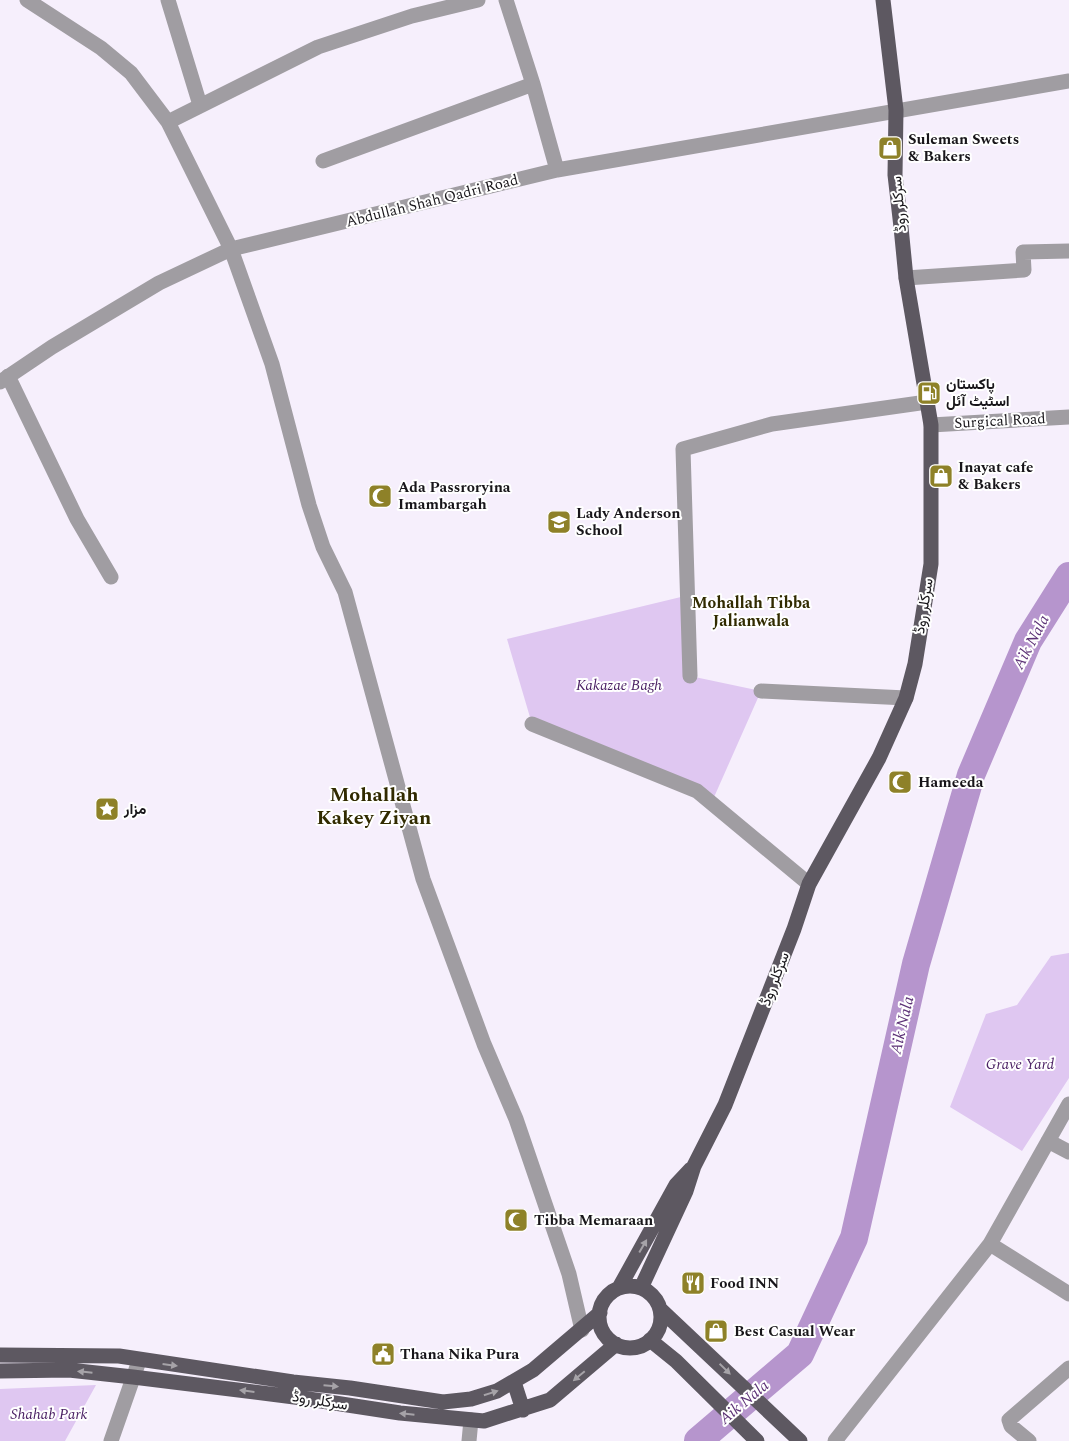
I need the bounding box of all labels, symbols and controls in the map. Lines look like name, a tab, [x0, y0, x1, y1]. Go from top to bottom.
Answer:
place label: Suleman Sweets & Bakers	[908, 128, 1019, 168]
shop icon: Suleman Sweets & Bakers	[877, 135, 903, 161]
street label: Abdullah Shah Qadri Road	[343, 168, 521, 234]
street label: سرکلر روڈ	[885, 175, 913, 233]
place label: پاکستان اسٹیٹ آئل	[946, 373, 1010, 413]
fuel station icon: پاکستان اسٹیٹ آئل	[916, 380, 942, 406]
street label: Surgical Road	[954, 407, 1046, 435]
place label: Inayat cafe & Bakers	[958, 456, 1033, 496]
shop icon: Inayat cafe & Bakers	[928, 463, 954, 489]
place label: Ada Passroryina Imambargah	[398, 476, 511, 516]
mosque icon: Ada Passroryina Imambargah	[367, 483, 393, 509]
place label: Lady Anderson School	[576, 502, 681, 542]
school or university icon: Lady Anderson School	[546, 509, 572, 535]
street label: سرکلر روڈ	[908, 576, 940, 635]
district label: Mohallah Tibba Jalianwala	[692, 591, 811, 633]
water label: Aik Nala	[1006, 610, 1055, 674]
park label: Kakazae Bagh	[576, 674, 662, 697]
mosque icon: Hameeda	[887, 769, 913, 795]
place label: Hameeda	[918, 771, 984, 794]
district label: Mohallah Kakey Ziyan	[317, 780, 431, 833]
place icon: مزار	[94, 796, 120, 822]
place label: مزار	[123, 798, 146, 821]
street label: سرکلر روڈ	[754, 949, 796, 1009]
water label: Aik Nala	[883, 994, 920, 1057]
park label: Grave Yard	[986, 1053, 1055, 1076]
mosque icon: Tibba Memaraan	[503, 1207, 529, 1233]
place label: Tibba Memaraan	[534, 1209, 653, 1232]
one-way arrow	[639, 1238, 647, 1253]
restaurant icon: Food INN	[680, 1270, 706, 1296]
place label: Food INN	[710, 1272, 779, 1295]
shop icon: Best Casual Wear	[703, 1318, 729, 1344]
place label: Best Casual Wear	[734, 1320, 856, 1343]
public building icon: Thana Nika Pura	[370, 1341, 396, 1367]
place label: Thana Nika Pura	[400, 1343, 519, 1366]
one-way arrow	[163, 1361, 179, 1369]
one-way arrow	[719, 1363, 731, 1375]
one-way arrow	[77, 1368, 93, 1376]
one-way arrow	[573, 1370, 585, 1381]
water label: Aik Nala	[713, 1374, 774, 1431]
one-way arrow	[324, 1382, 340, 1390]
street label: سرکلر روڈ	[291, 1385, 350, 1417]
one-way arrow	[238, 1387, 254, 1395]
one-way arrow	[484, 1389, 499, 1397]
park label: Shahab Park	[10, 1403, 88, 1426]
one-way arrow	[399, 1410, 415, 1418]

